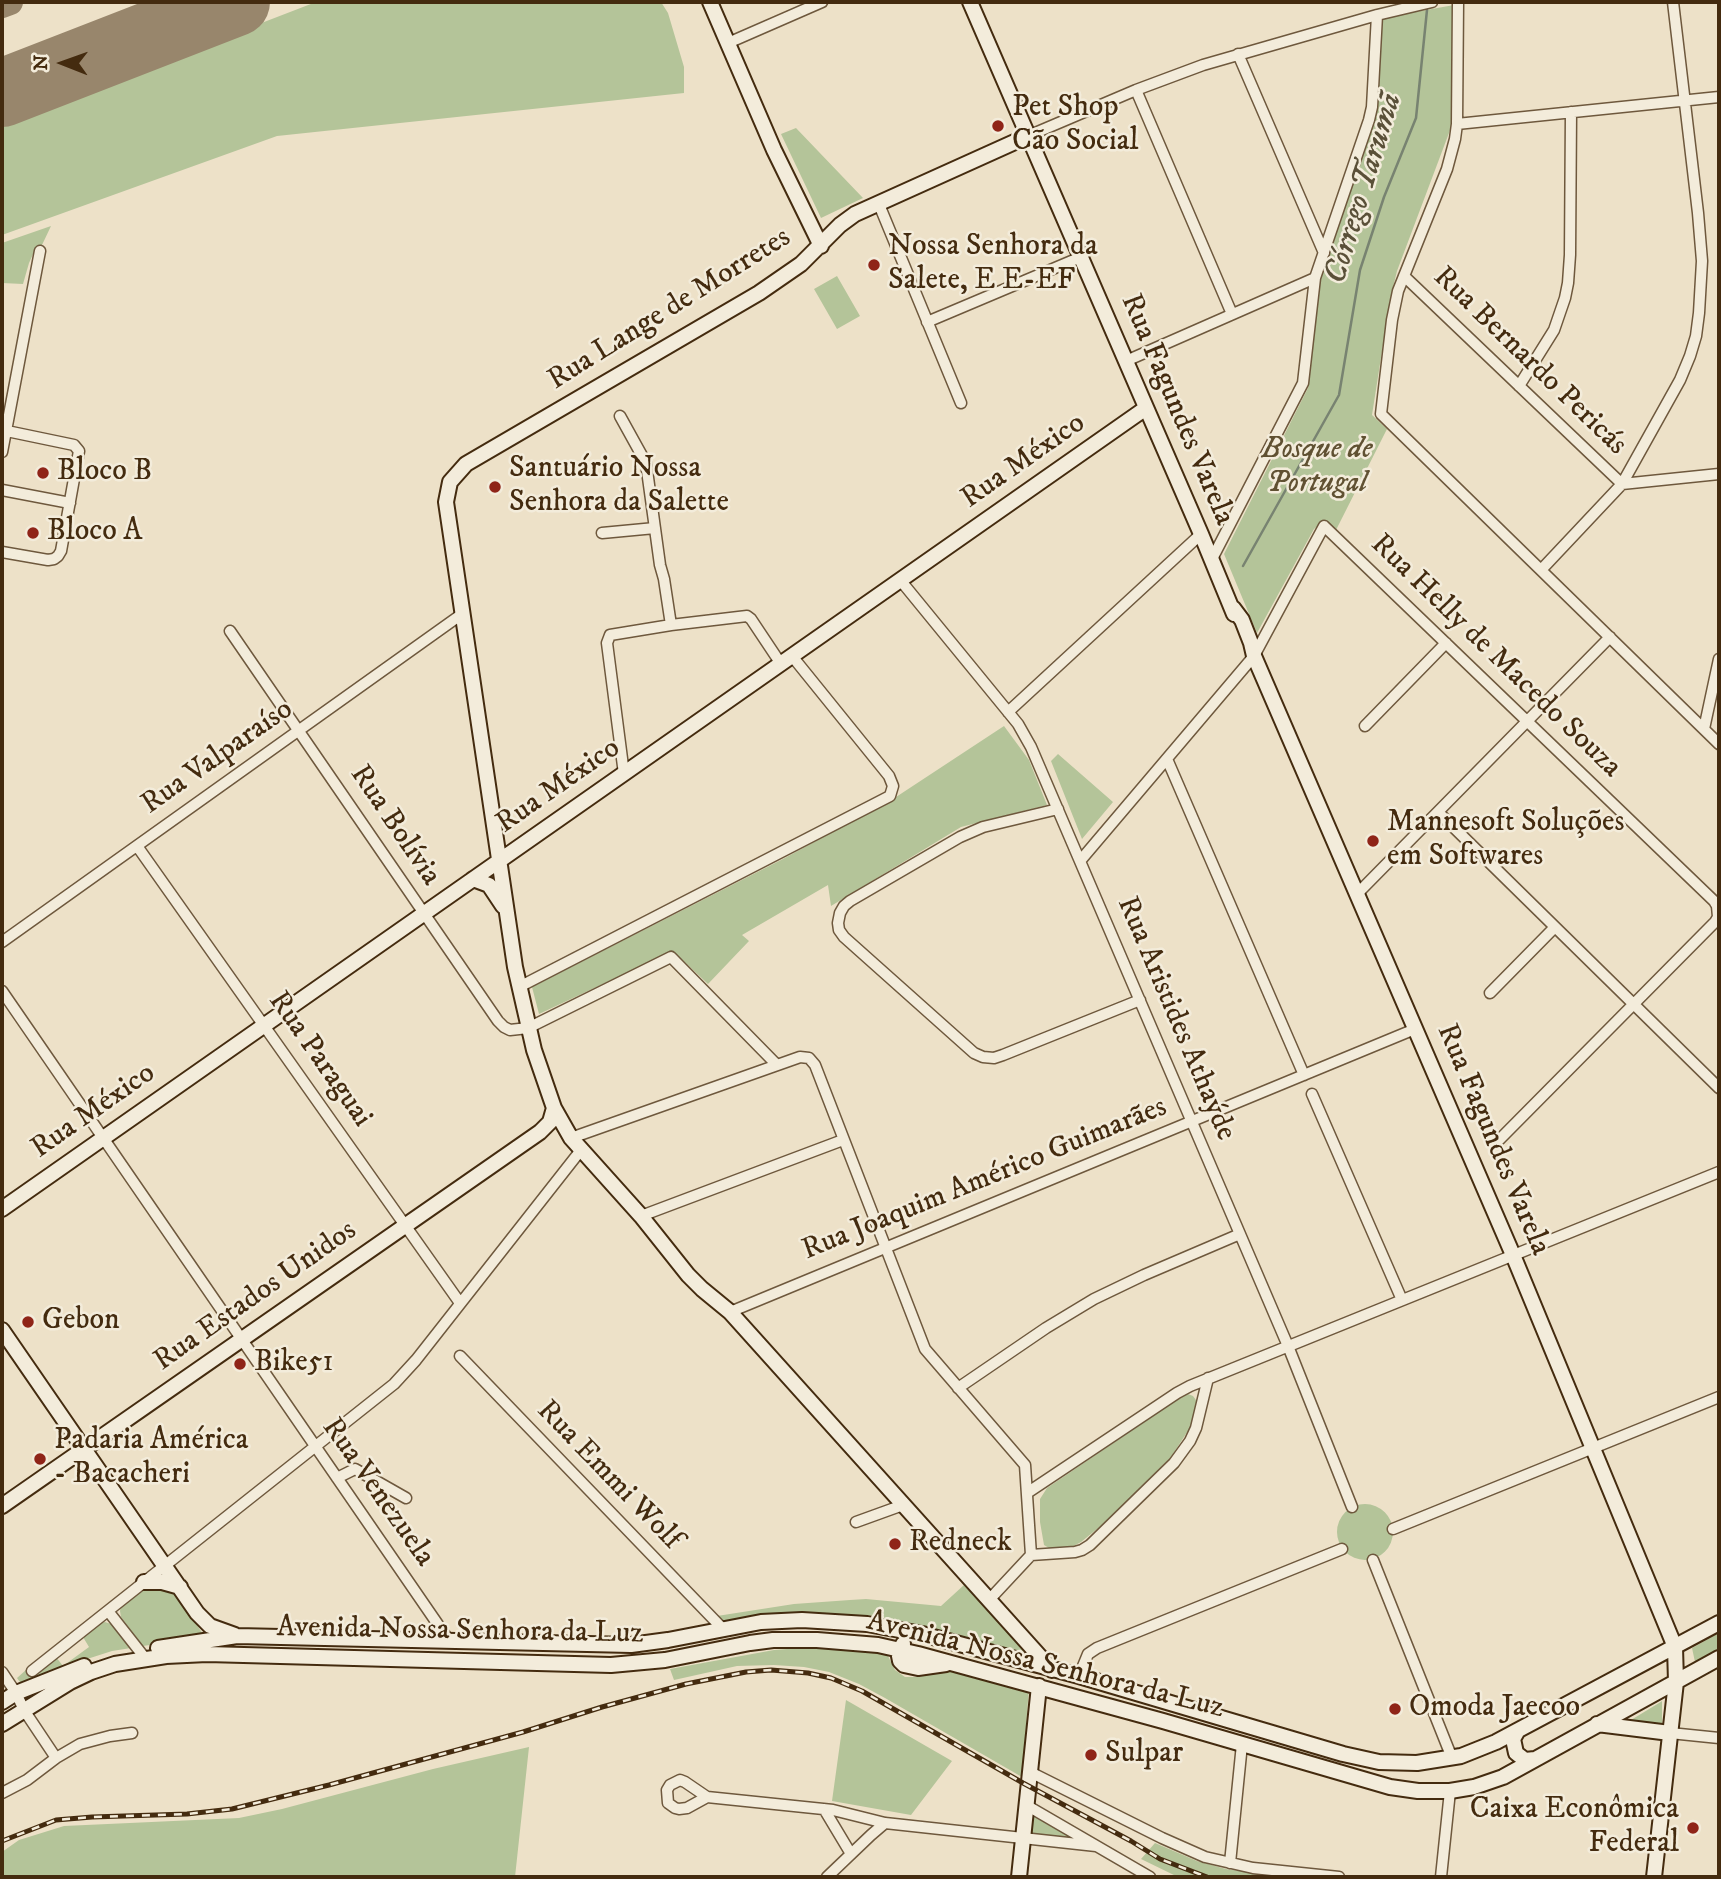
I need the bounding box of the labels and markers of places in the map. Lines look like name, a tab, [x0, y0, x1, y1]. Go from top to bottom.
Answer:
place label: Pet Shop Cão Social	[1012, 91, 1138, 162]
marker: Pet Shop Cão Social	[990, 118, 1006, 134]
place label: Nossa Senhora da Salete, E E-EF	[888, 230, 1098, 300]
marker: Nossa Senhora da Salete, E E-EF	[866, 257, 882, 273]
place label: Santuário Nossa Senhora da Salette	[509, 452, 729, 522]
place label: Bloco B	[57, 455, 152, 491]
marker: Bloco B	[35, 465, 51, 481]
marker: Santuário Nossa Senhora da Salette	[487, 479, 503, 495]
place label: Bloco A	[47, 515, 142, 551]
marker: Bloco A	[25, 525, 41, 541]
place label: Mannesoft Soluções em Softwares	[1387, 806, 1624, 876]
marker: Mannesoft Soluções em Softwares	[1365, 833, 1381, 849]
place label: Gebon	[42, 1304, 120, 1340]
marker: Gebon	[20, 1314, 36, 1330]
place label: Bike51	[254, 1346, 334, 1382]
marker: Bike51	[232, 1356, 248, 1372]
place label: Padaria América - Bacacheri	[54, 1424, 248, 1494]
marker: Padaria América - Bacacheri	[32, 1451, 48, 1467]
place label: Redneck	[909, 1526, 1012, 1562]
marker: Redneck	[887, 1536, 903, 1552]
place label: Omoda Jaecoo	[1409, 1691, 1580, 1727]
marker: Omoda Jaecoo	[1387, 1701, 1403, 1717]
place label: Sulpar	[1105, 1737, 1183, 1773]
marker: Sulpar	[1083, 1747, 1099, 1763]
place label: Caixa Econômica Federal	[1470, 1793, 1679, 1864]
marker: Caixa Econômica Federal	[1685, 1820, 1701, 1836]

